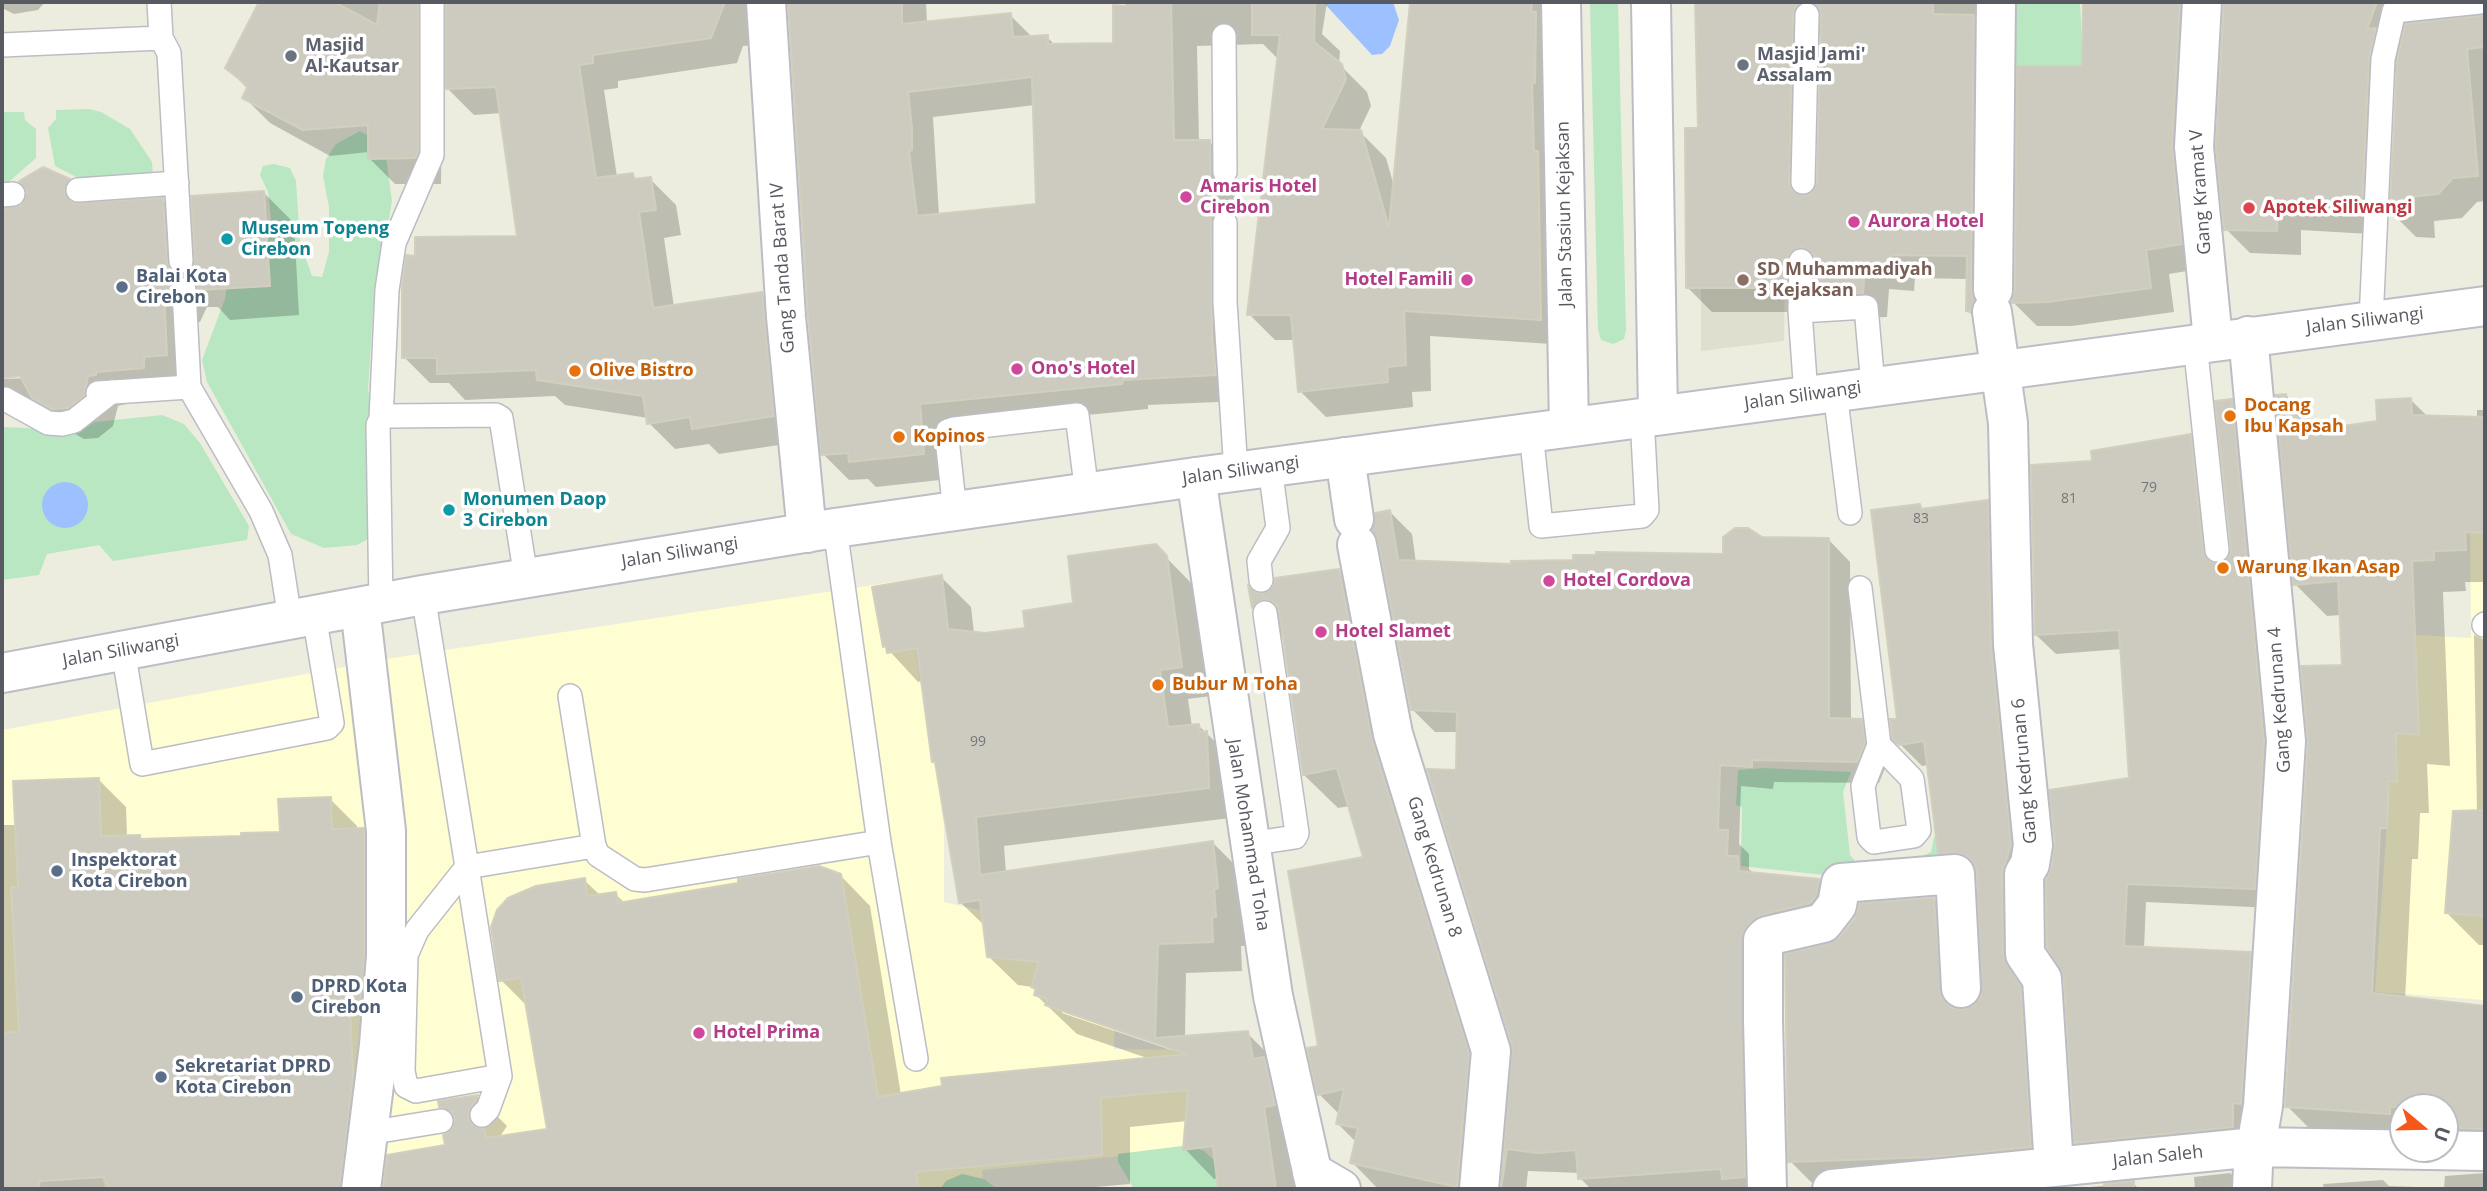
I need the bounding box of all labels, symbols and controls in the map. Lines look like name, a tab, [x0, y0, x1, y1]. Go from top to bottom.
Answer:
place label: Masjid Al-Kautsar	[305, 35, 399, 78]
place label: Masjid Jami' Assalam	[1757, 44, 1866, 86]
marker: Masjid Al-Kautsar	[283, 48, 299, 64]
marker: Masjid Jami' Assalam	[1735, 57, 1751, 73]
street label: Jalan Stasiun Kejaksan	[1553, 121, 1577, 307]
street label: Gang Kramat V	[2186, 129, 2216, 255]
place label: Amaris Hotel Cirebon	[1200, 176, 1317, 218]
street label: Gang Tanda Barat IV	[766, 182, 800, 354]
marker: Amaris Hotel Cirebon	[1178, 189, 1194, 205]
place label: Apotek Siliwangi	[2263, 197, 2412, 219]
marker: Apotek Siliwangi	[2241, 200, 2257, 216]
place label: Aurora Hotel	[1868, 211, 1984, 233]
marker: Aurora Hotel	[1846, 214, 1862, 230]
place label: Museum Topeng Cirebon	[241, 218, 389, 260]
marker: Museum Topeng Cirebon	[219, 231, 235, 247]
place label: SD Muhammadiyah 3 Kejaksan	[1757, 259, 1932, 302]
place label: Balai Kota Cirebon	[136, 266, 227, 308]
place label: Hotel Famili	[1345, 269, 1453, 291]
marker: Hotel Famili	[1459, 272, 1475, 288]
marker: SD Muhammadiyah 3 Kejaksan	[1735, 272, 1751, 288]
marker: Balai Kota Cirebon	[114, 279, 130, 295]
street label: Jalan Siliwangi	[2305, 303, 2425, 339]
place label: Ono's Hotel	[1031, 358, 1136, 380]
place label: Olive Bistro	[589, 360, 694, 382]
marker: Ono's Hotel	[1009, 361, 1025, 377]
marker: Olive Bistro	[567, 363, 583, 379]
street label: Jalan Siliwangi	[1743, 377, 1863, 415]
place label: Docang Ibu Kapsah	[2244, 395, 2344, 438]
marker: Docang Ibu Kapsah	[2222, 408, 2238, 424]
place label: Kopinos	[913, 426, 985, 448]
marker: Kopinos	[891, 429, 907, 445]
street label: Jalan Siliwangi	[1181, 452, 1301, 490]
house number: 79	[2141, 480, 2157, 496]
place label: Monumen Daop 3 Cirebon	[463, 489, 606, 532]
house number: 81	[2061, 491, 2077, 507]
marker: Monumen Daop 3 Cirebon	[441, 502, 457, 518]
house number: 83	[1913, 511, 1929, 527]
street label: Jalan Siliwangi	[620, 533, 740, 573]
place label: Warung Ikan Asap	[2237, 557, 2400, 579]
marker: Warung Ikan Asap	[2215, 560, 2231, 576]
place label: Hotel Cordova	[1563, 570, 1691, 592]
marker: Hotel Cordova	[1541, 573, 1557, 589]
place label: Hotel Slamet	[1335, 621, 1451, 643]
marker: Hotel Slamet	[1313, 624, 1329, 640]
street label: Gang Kedrunan 4	[2264, 626, 2296, 774]
street label: Jalan Siliwangi	[61, 630, 181, 672]
place label: Bubur M Toha	[1172, 674, 1298, 696]
marker: Bubur M Toha	[1150, 677, 1166, 693]
street label: Gang Kedrunan 6	[2008, 697, 2042, 845]
house number: 99	[970, 734, 986, 750]
street label: Jalan Mohammad Toha	[1222, 738, 1274, 932]
street label: Gang Kedrunan 8	[1402, 794, 1466, 940]
place label: Inspektorat Kota Cirebon	[71, 850, 188, 892]
marker: Inspektorat Kota Cirebon	[49, 863, 65, 879]
place label: DPRD Kota Cirebon	[311, 976, 407, 1018]
marker: DPRD Kota Cirebon	[289, 989, 305, 1005]
place label: Hotel Prima	[713, 1022, 820, 1044]
marker: Hotel Prima	[691, 1025, 707, 1041]
place label: Sekretariat DPRD Kota Cirebon	[175, 1056, 331, 1098]
marker: Sekretariat DPRD Kota Cirebon	[153, 1069, 169, 1085]
north arrow	[2389, 1093, 2459, 1163]
text: U	[2427, 1123, 2457, 1145]
street label: Jalan Saleh	[2112, 1142, 2204, 1172]

